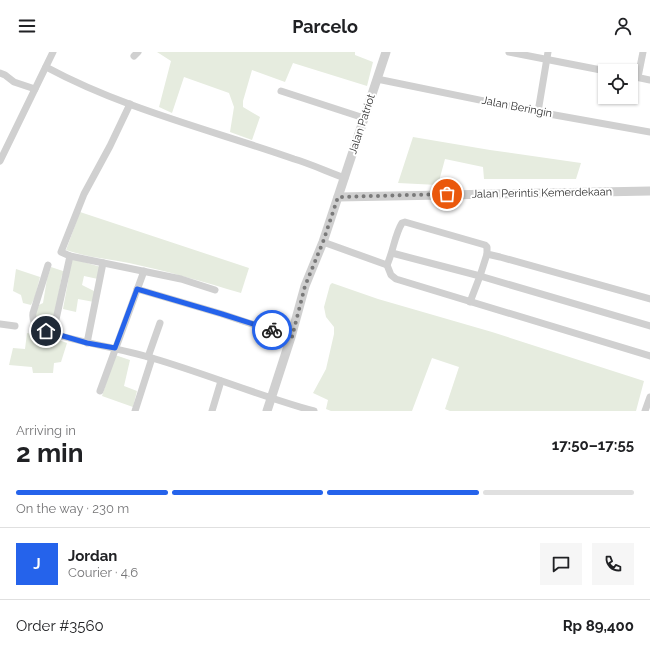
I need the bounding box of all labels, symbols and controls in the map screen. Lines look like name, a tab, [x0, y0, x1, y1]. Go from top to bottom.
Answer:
icon: menu	[16, 15, 38, 37]
icon: person	[612, 15, 634, 37]
text: Parcelo	[292, 16, 358, 37]
map controls	[598, 64, 638, 104]
button: locate	[598, 64, 638, 104]
street label: Jalan Patriot	[346, 92, 378, 156]
street label: Jalan Beringin	[481, 94, 553, 120]
pin	[430, 177, 464, 211]
icon: bag	[436, 183, 458, 205]
street label: Jalan Perintis Kemerdekaan	[472, 185, 612, 201]
courier	[252, 310, 292, 350]
pin	[29, 314, 63, 348]
icon: bike	[261, 319, 283, 341]
icon: home	[35, 320, 57, 342]
text: Arriving in	[16, 423, 76, 438]
text: 17:50–17:55	[552, 436, 634, 454]
text: 2 min	[16, 438, 83, 468]
text: On the way · 230 m	[16, 501, 129, 516]
button: chat	[540, 543, 582, 585]
button: phone	[592, 543, 634, 585]
text: Jordan	[68, 547, 117, 565]
text: J	[33, 555, 41, 573]
text: Courier · 4.6	[68, 565, 138, 580]
text: Order #3560	[16, 617, 104, 635]
text: Rp 89,400	[563, 617, 634, 635]

